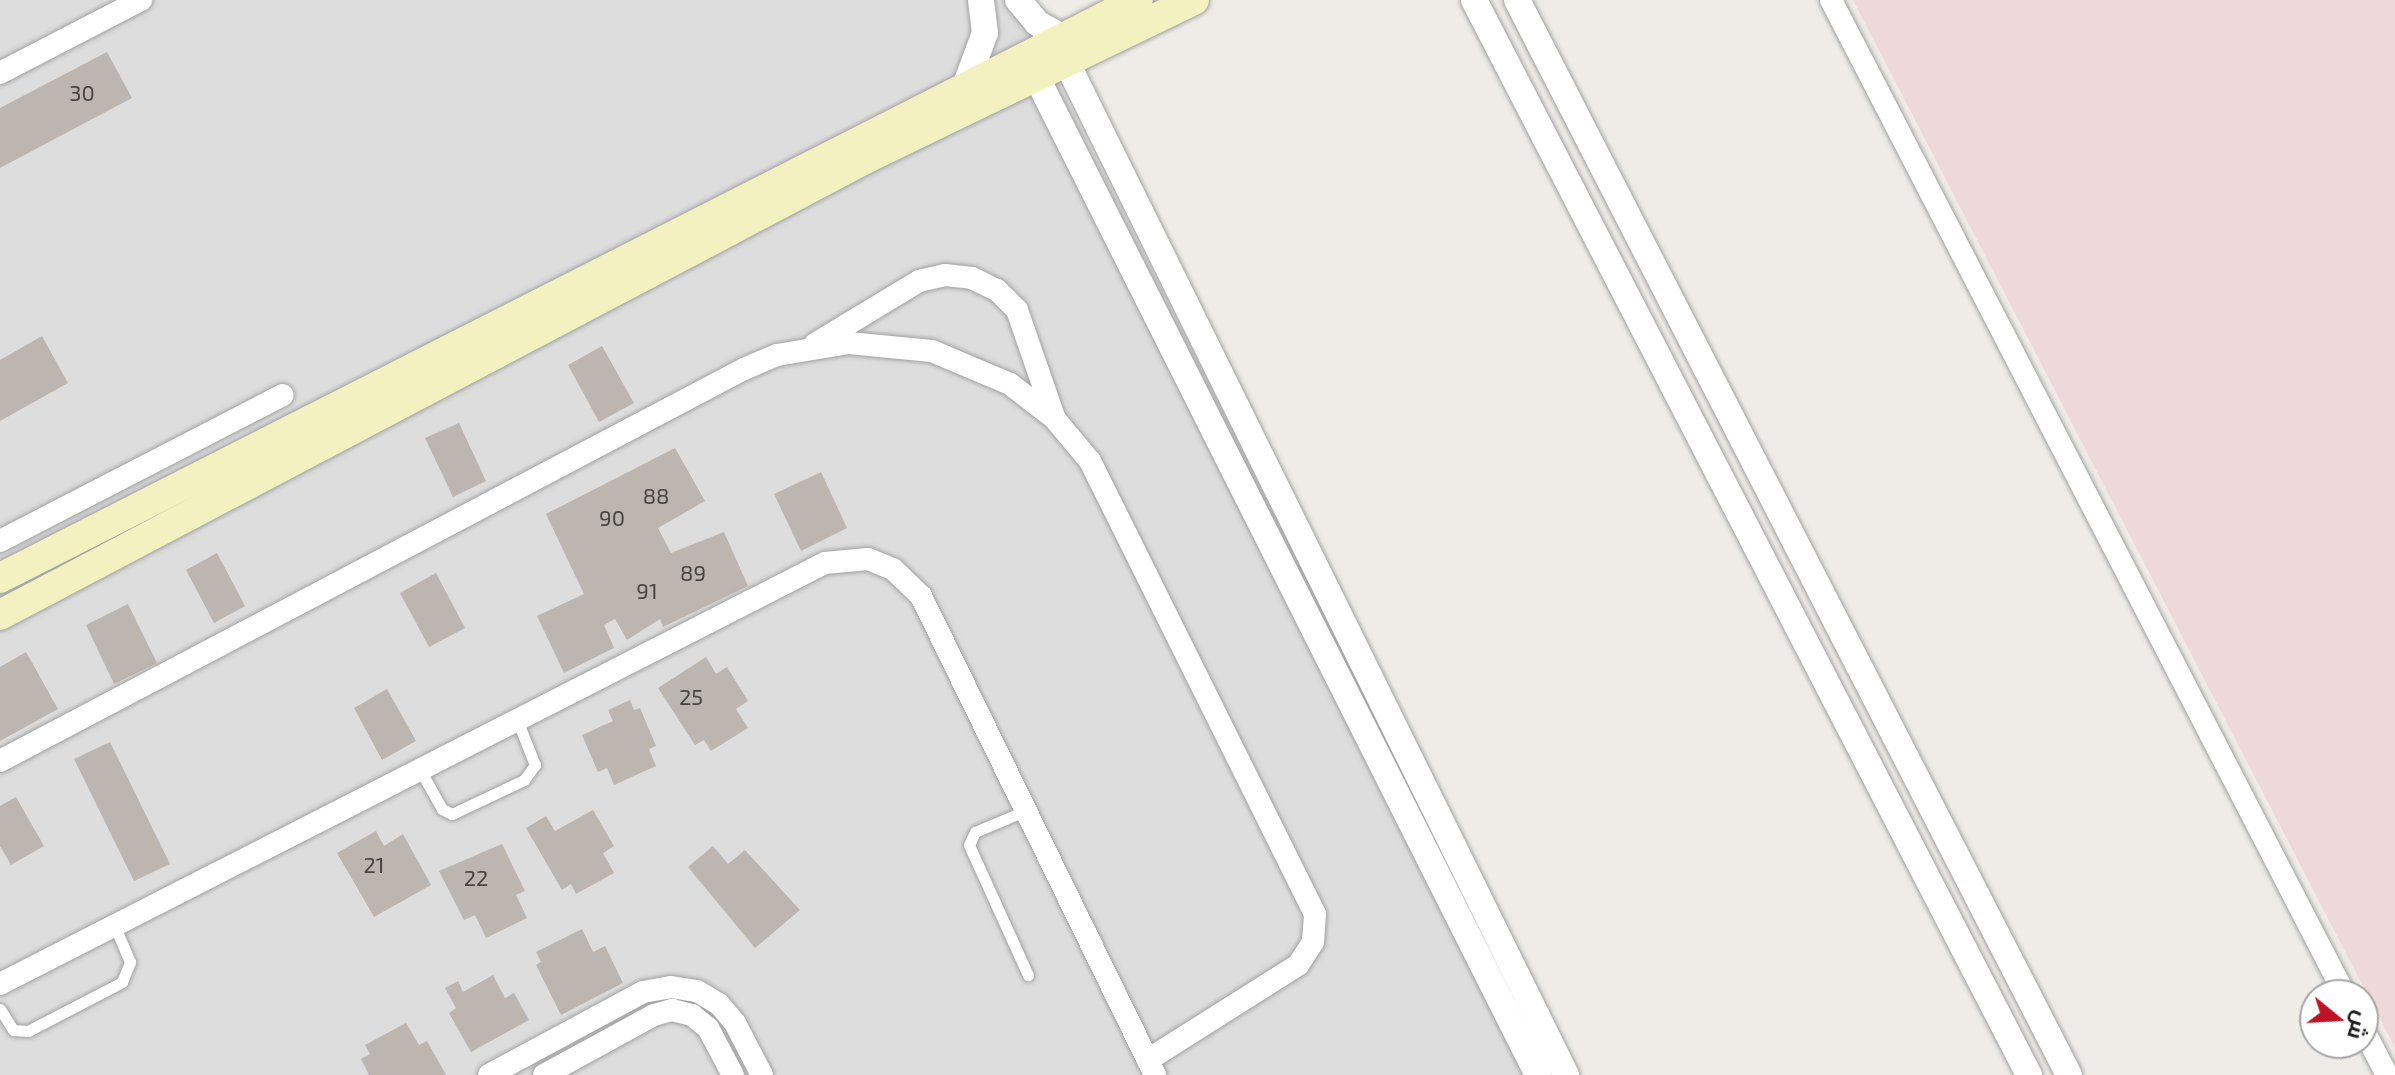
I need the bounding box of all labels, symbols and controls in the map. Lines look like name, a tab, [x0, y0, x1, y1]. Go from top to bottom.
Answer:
house number: 30	[69, 80, 95, 106]
house number: 88	[643, 483, 669, 509]
house number: 90	[599, 505, 625, 531]
house number: 89	[680, 560, 706, 586]
house number: 91	[636, 578, 658, 604]
house number: 25	[679, 684, 703, 710]
house number: 21	[363, 852, 385, 878]
house number: 22	[464, 865, 488, 891]
north arrow	[2299, 979, 2379, 1059]
text: ش	[2343, 1008, 2377, 1043]

